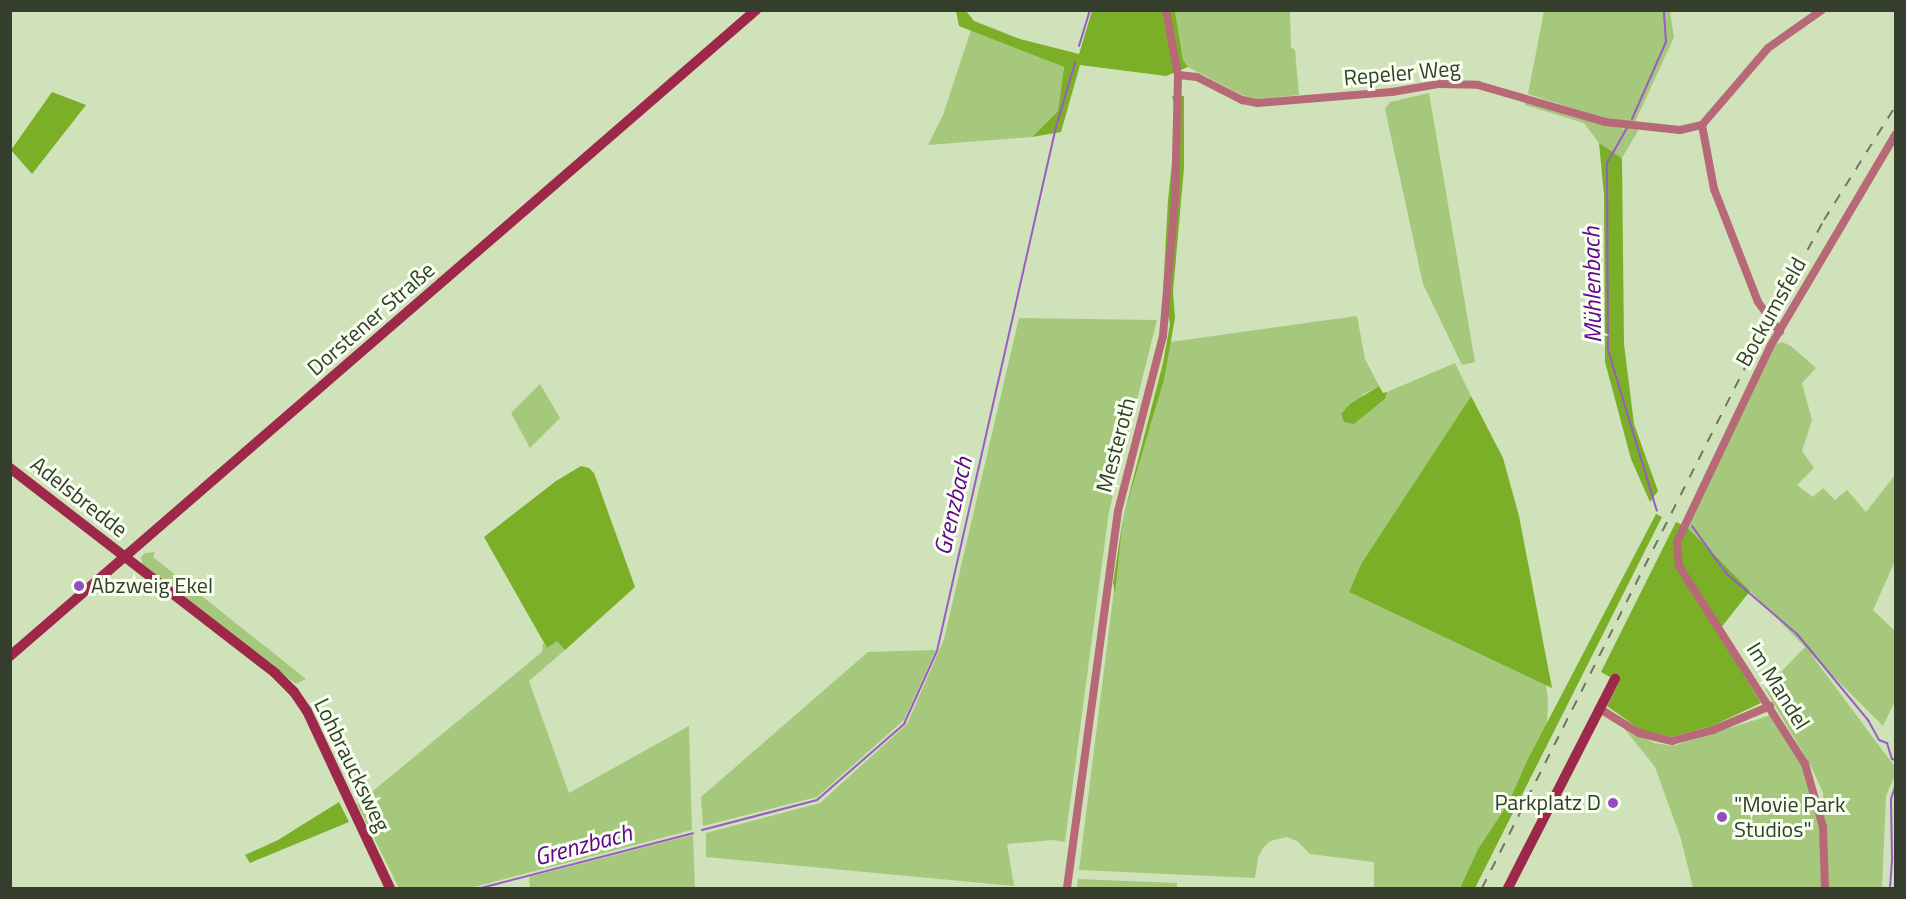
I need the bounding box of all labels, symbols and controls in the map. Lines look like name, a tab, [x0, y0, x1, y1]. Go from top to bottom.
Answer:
street label: Repeler Weg	[1342, 55, 1462, 91]
water label: Mühlenbach	[1577, 226, 1607, 344]
street label: Bockumsfeld	[1730, 253, 1812, 371]
street label: Dorstener Straße	[302, 257, 440, 381]
street label: Mesteroth	[1091, 395, 1141, 495]
street label: Adelsbredde	[25, 451, 133, 543]
water label: Grenzbach	[928, 454, 978, 558]
place label: Abzweig Ekel	[91, 573, 213, 599]
marker: Abzweig Ekel	[72, 579, 86, 593]
street label: Im Mandel	[1741, 638, 1815, 734]
street label: Lohbraucksweg	[308, 694, 396, 836]
place label: Parkplatz D	[1494, 790, 1601, 816]
place label: "Movie Park Studios"	[1734, 791, 1845, 842]
marker: Parkplatz D	[1606, 796, 1620, 810]
marker: "Movie Park Studios"	[1715, 810, 1729, 824]
water label: Grenzbach	[531, 818, 635, 872]

